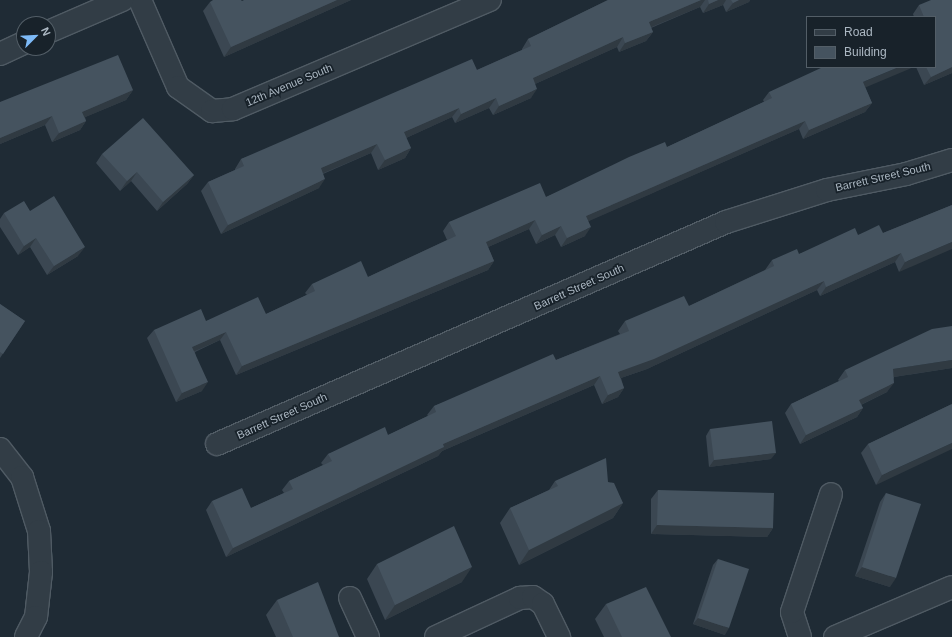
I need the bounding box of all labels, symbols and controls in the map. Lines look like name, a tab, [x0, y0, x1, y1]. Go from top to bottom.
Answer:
north arrow	[16, 16, 56, 56]
legend	[806, 16, 936, 68]
text: N	[39, 25, 53, 38]
text: Road	[844, 25, 873, 39]
text: Building	[844, 45, 887, 59]
street label: 12th Avenue South	[243, 61, 335, 109]
street label: Barrett Street South	[834, 160, 932, 194]
street label: Barrett Street South	[532, 261, 626, 313]
street label: Barrett Street South	[235, 390, 329, 442]

